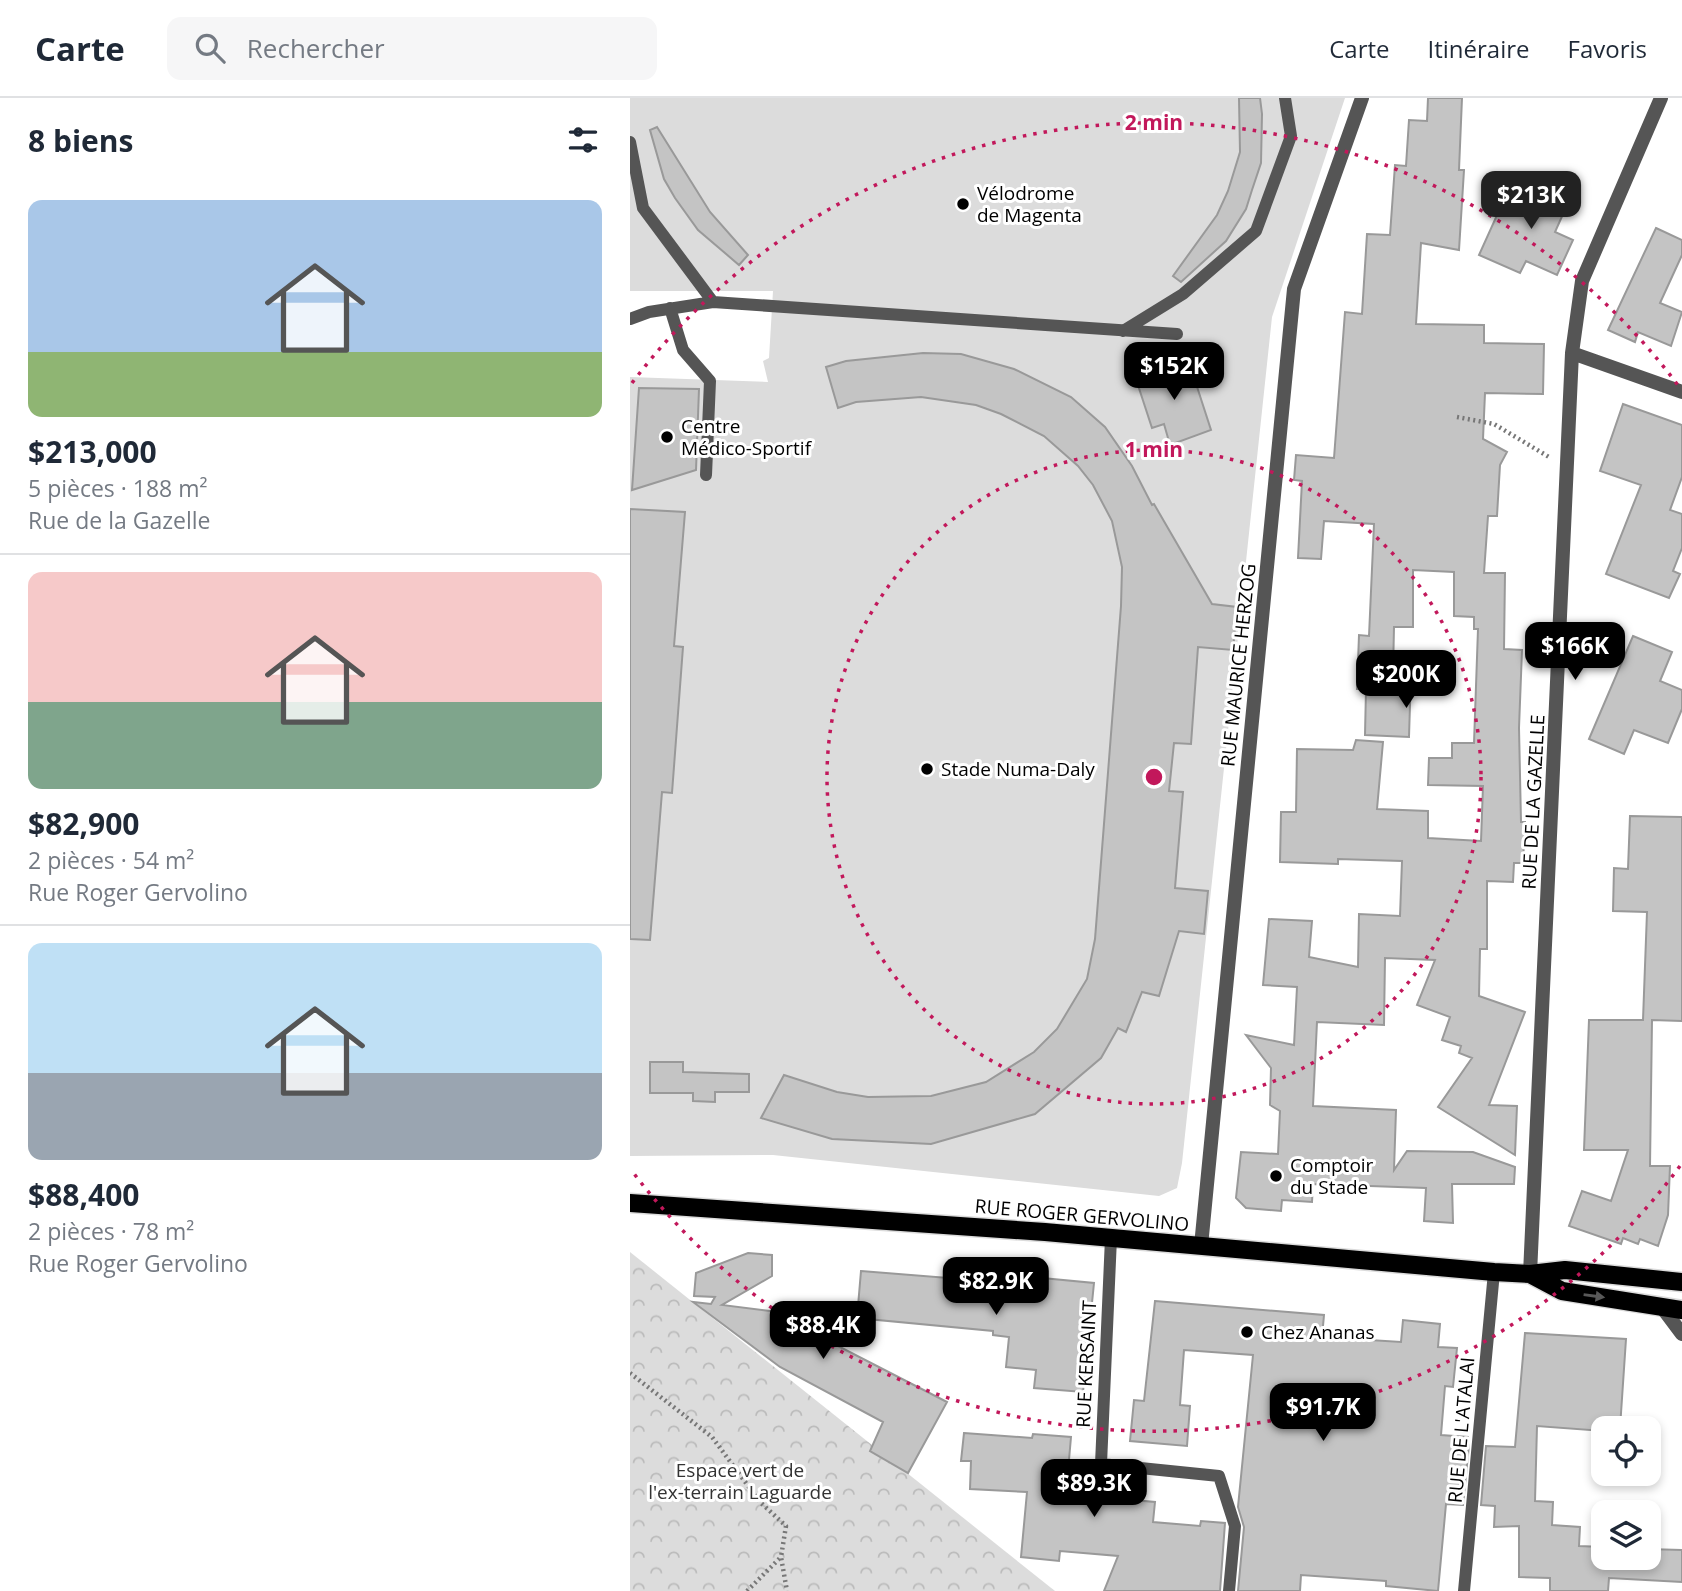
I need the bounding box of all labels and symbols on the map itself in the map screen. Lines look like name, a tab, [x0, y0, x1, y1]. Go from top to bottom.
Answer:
text: 2 min	[1125, 108, 1183, 136]
pin: $213K	[1482, 172, 1580, 231]
place label: Vélodrome de Magenta	[977, 180, 1082, 228]
marker: Vélodrome de Magenta	[955, 196, 971, 212]
pin: $152K	[1125, 342, 1223, 402]
place label: Centre Médico-Sportif	[681, 413, 813, 461]
marker: Centre Médico-Sportif	[659, 429, 675, 445]
text: 1 min	[1125, 435, 1183, 463]
street label: RUE MAURICE HERZOG	[1214, 562, 1262, 768]
pin: $166K	[1526, 622, 1624, 682]
pin: $200K	[1357, 650, 1455, 710]
street label: RUE DE LA GAZELLE	[1515, 714, 1551, 890]
place label: Stade Numa-Daly	[941, 756, 1095, 782]
marker: Stade Numa-Daly	[919, 761, 935, 777]
centre of rings	[1142, 765, 1166, 789]
place label: Comptoir du Stade	[1290, 1152, 1374, 1200]
marker: Comptoir du Stade	[1268, 1168, 1284, 1184]
street label: RUE ROGER GERVOLINO	[974, 1193, 1190, 1237]
pin: $82.9K	[939, 1258, 1053, 1317]
one-way arrow	[1583, 1290, 1605, 1301]
street label: RUE KERSAINT	[1070, 1299, 1102, 1428]
pin: $88.4K	[766, 1302, 880, 1361]
place label: Chez Ananas	[1261, 1319, 1375, 1345]
marker: Chez Ananas	[1239, 1324, 1255, 1340]
street label: RUE DE L'ATALAI	[1442, 1356, 1480, 1504]
pin: $91.7K	[1266, 1384, 1380, 1443]
park label: Espace vert de l'ex-terrain Laguarde	[648, 1457, 832, 1505]
pin: $89.3K	[1037, 1460, 1151, 1519]

